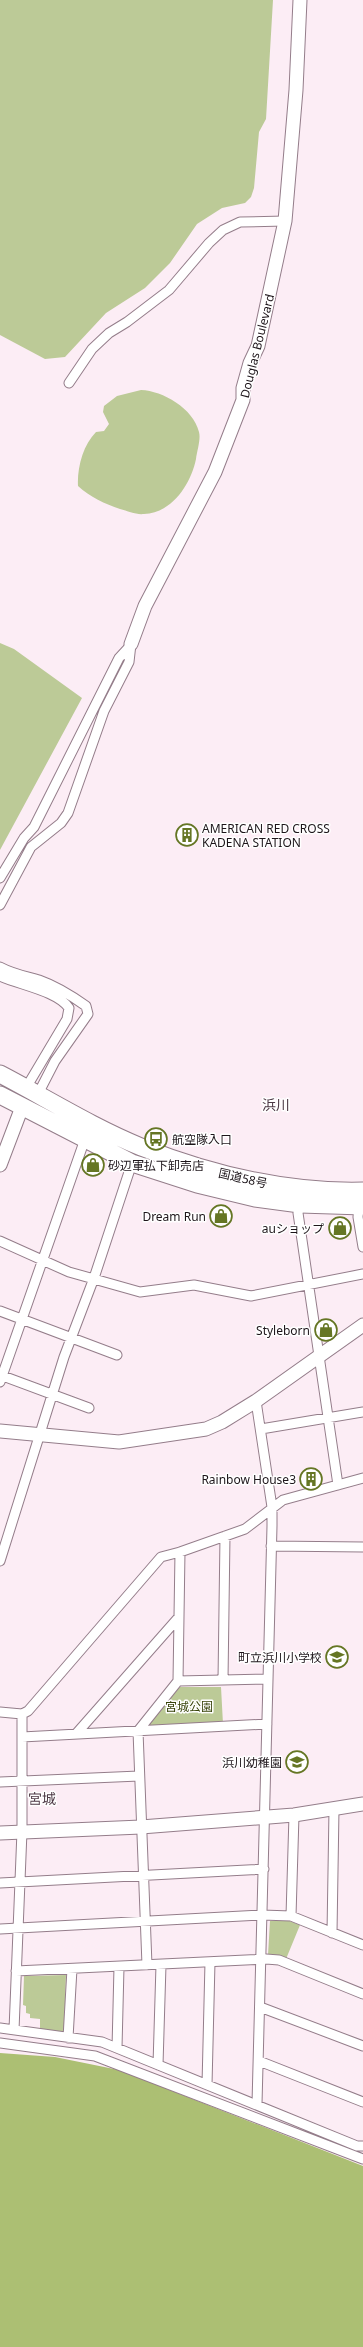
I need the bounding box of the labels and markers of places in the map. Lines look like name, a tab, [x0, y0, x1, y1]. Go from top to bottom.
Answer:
place label: AMERICAN RED CROSS KADENA STATION	[202, 820, 330, 851]
building icon: AMERICAN RED CROSS KADENA STATION	[174, 822, 200, 848]
bus stop icon: 航空隊入口	[143, 1126, 169, 1152]
place label: 航空隊入口	[172, 1131, 232, 1148]
shop icon: 砂辺軍払下卸売店	[80, 1152, 106, 1178]
place label: 砂辺軍払下卸売店	[108, 1157, 204, 1174]
shop icon: Dream Run	[208, 1203, 234, 1229]
place label: Dream Run	[142, 1208, 206, 1225]
shop icon: auショップ	[327, 1215, 353, 1241]
place label: auショップ	[262, 1220, 324, 1237]
shop icon: Styleborn	[313, 1317, 339, 1343]
place label: Styleborn	[256, 1322, 310, 1339]
building icon: Rainbow House3	[298, 1466, 324, 1492]
place label: Rainbow House3	[201, 1471, 296, 1488]
school or university icon: 町立浜川小学校	[324, 1644, 350, 1670]
place label: 町立浜川小学校	[238, 1649, 322, 1666]
school or university icon: 浜川幼稚園	[284, 1749, 310, 1775]
place label: 浜川幼稚園	[222, 1754, 282, 1771]

